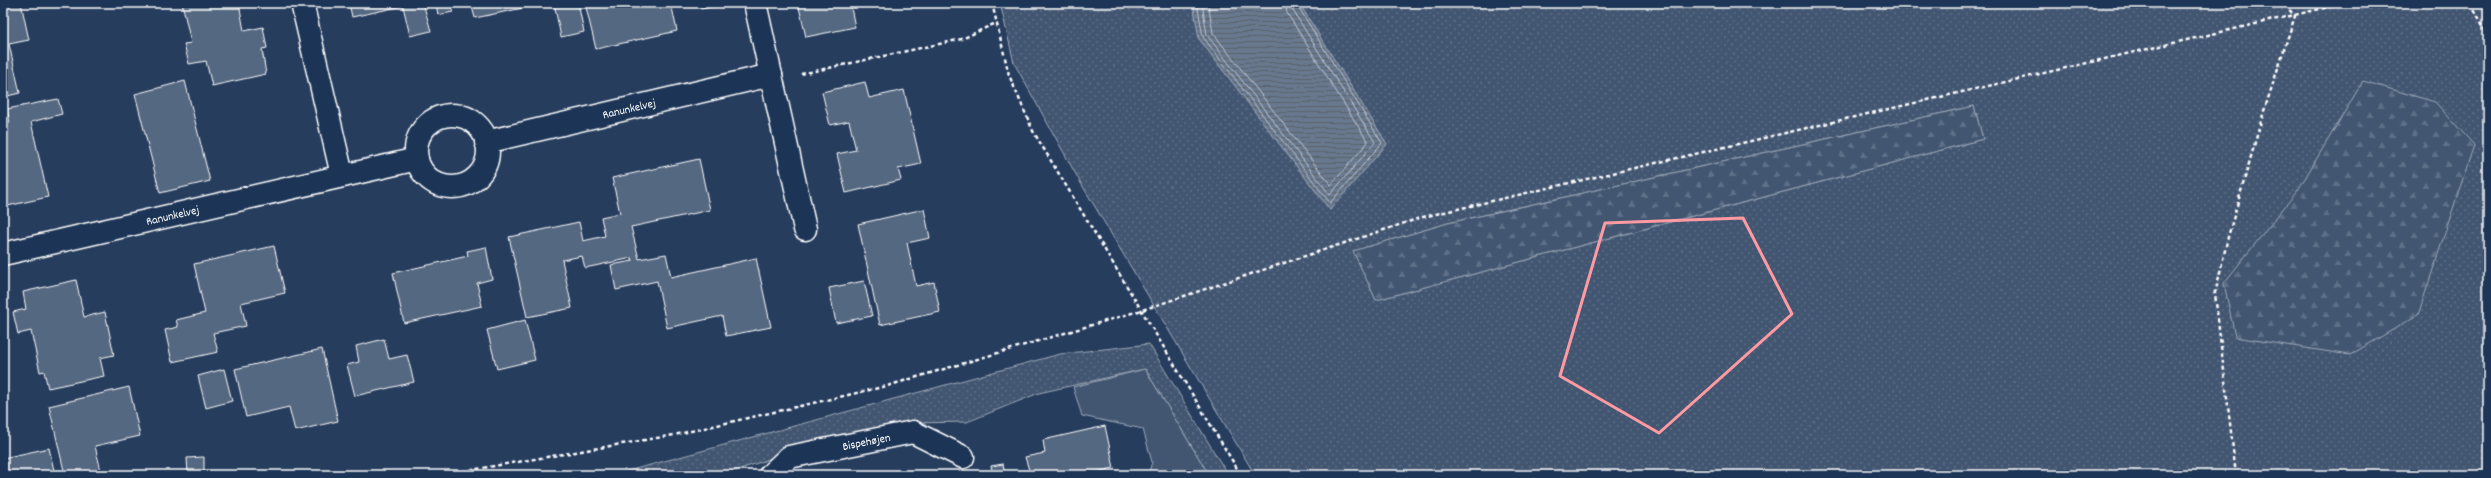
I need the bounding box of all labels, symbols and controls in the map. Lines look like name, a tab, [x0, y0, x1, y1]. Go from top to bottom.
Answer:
street label: Ranunkelvej	[601, 95, 658, 124]
street label: Ranunkelvej	[145, 202, 201, 231]
street label: Bispehøjen	[841, 430, 893, 456]

